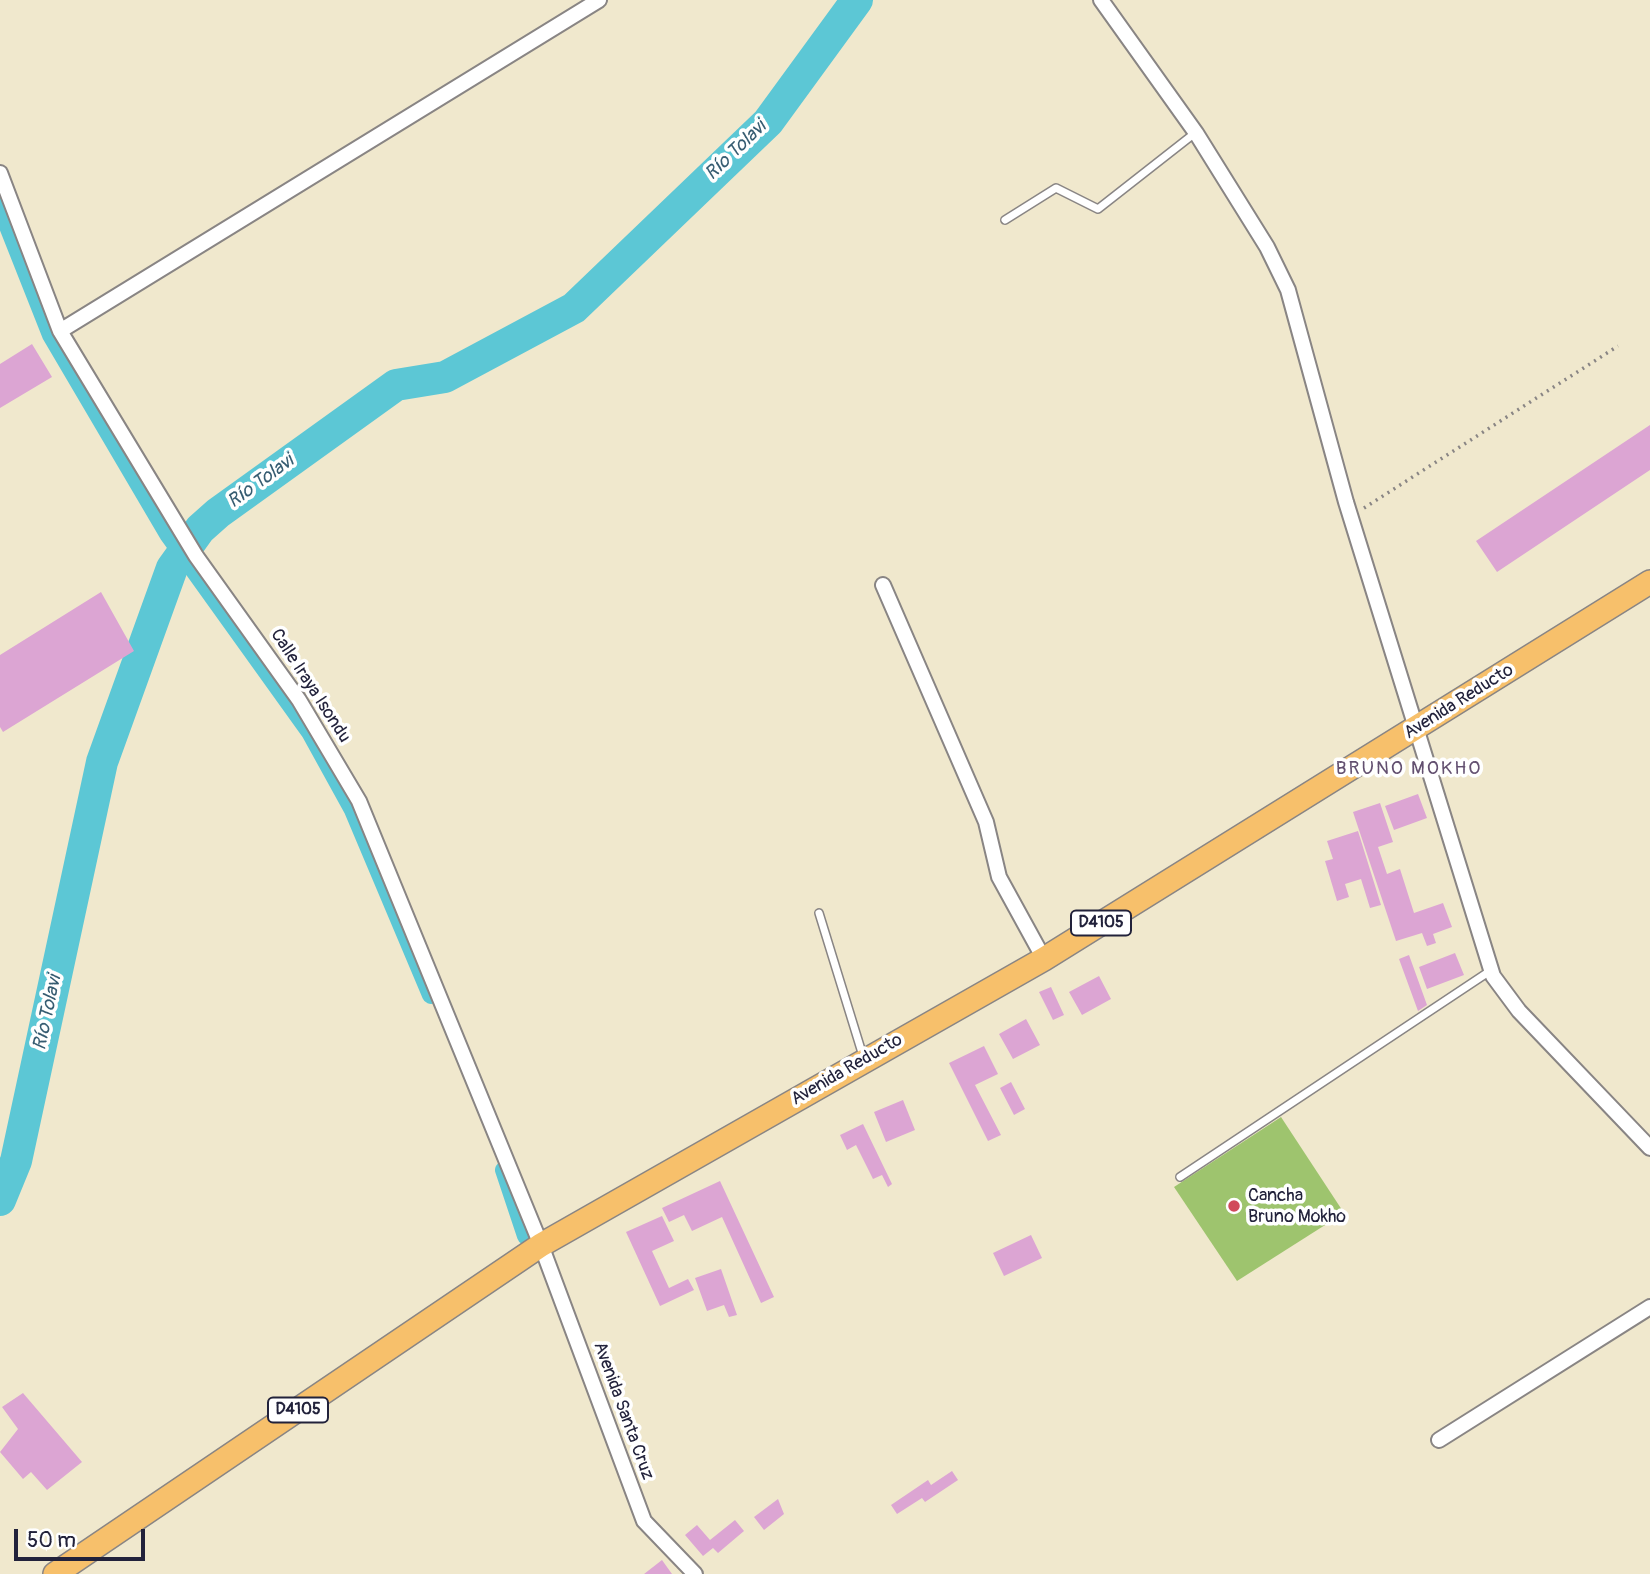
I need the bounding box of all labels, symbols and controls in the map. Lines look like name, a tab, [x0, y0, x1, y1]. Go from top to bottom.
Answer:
water label: Río Tolavi	[701, 116, 771, 186]
water label: Río Tolavi	[224, 450, 298, 514]
street label: Calle Iraya Isondu	[265, 625, 355, 747]
street label: Avenida Reducto	[1400, 660, 1518, 744]
district label: BRUNO MOKHO	[1337, 758, 1481, 780]
road number: D4105	[1071, 911, 1131, 936]
water label: Río Tolavi	[29, 974, 67, 1052]
street label: Avenida Reducto	[788, 1029, 906, 1111]
place label: Cancha Bruno Mokho	[1248, 1185, 1346, 1228]
marker: Cancha Bruno Mokho	[1226, 1198, 1242, 1214]
street label: Avenida Santa Cruz	[588, 1339, 658, 1483]
road number: D4105	[268, 1398, 328, 1422]
scale bar	[18, 1514, 149, 1558]
text: 50 m	[27, 1527, 76, 1554]

